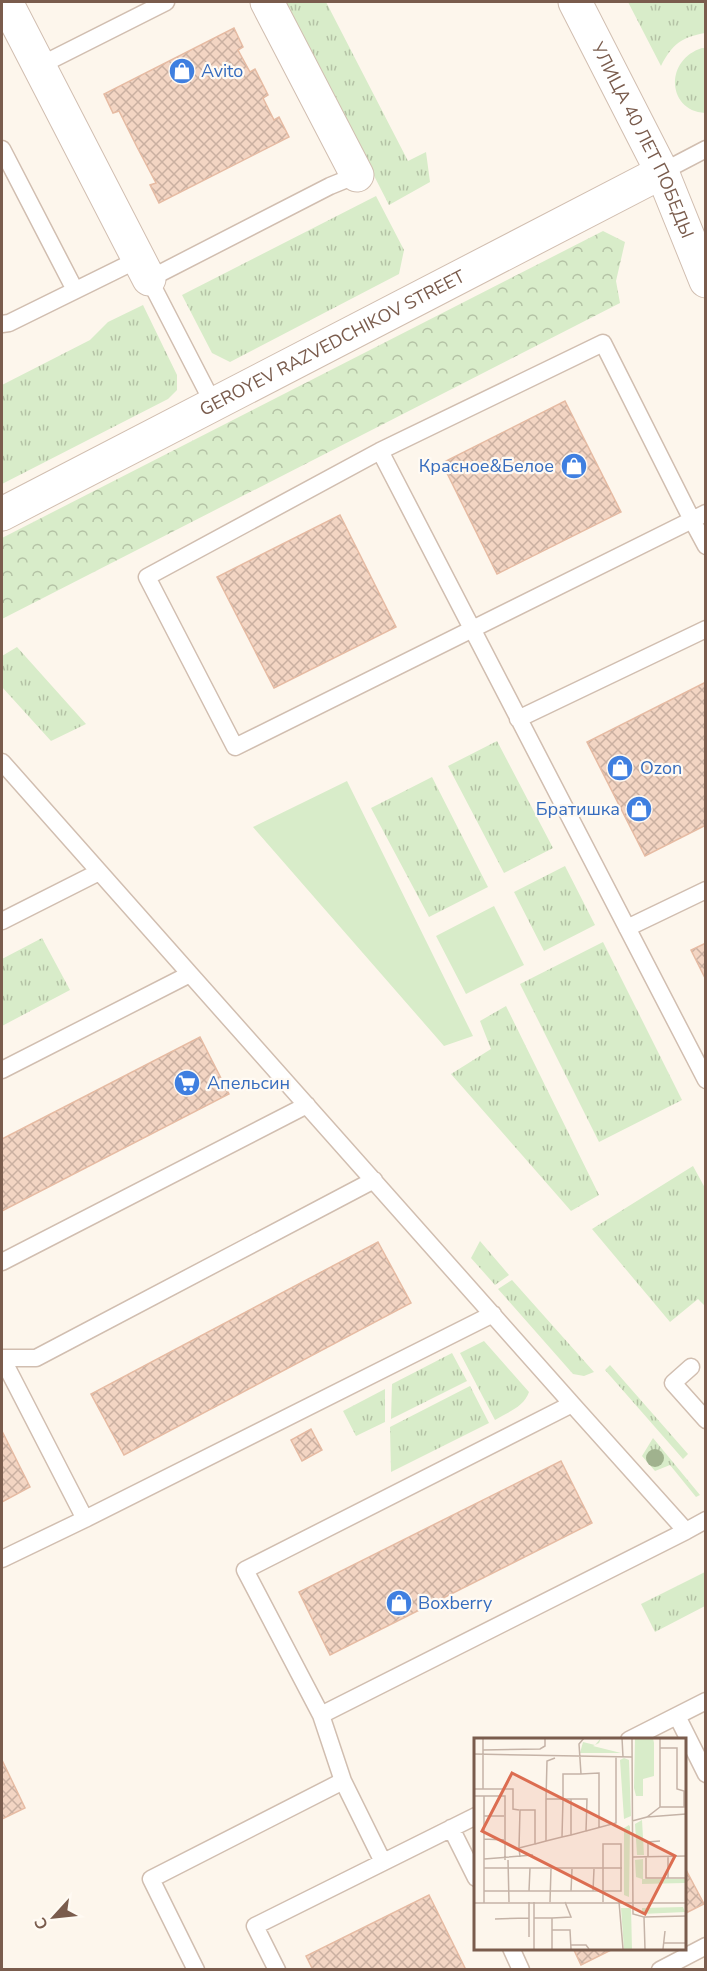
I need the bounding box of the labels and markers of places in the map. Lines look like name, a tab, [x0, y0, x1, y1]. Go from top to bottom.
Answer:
shop icon: Avito	[167, 56, 197, 86]
place label: Avito	[201, 59, 243, 83]
shop icon: Красное&Белое	[559, 451, 589, 481]
place label: Красное&Белое	[419, 454, 554, 478]
shop icon: Ozon	[605, 753, 635, 783]
place label: Ozon	[640, 756, 682, 780]
shop icon: Братишка	[624, 794, 654, 824]
place label: Братишка	[536, 797, 620, 821]
supermarket icon: Апельсин	[172, 1068, 202, 1098]
place label: Апельсин	[207, 1071, 290, 1095]
shop icon: Boxberry	[384, 1588, 414, 1618]
place label: Boxberry	[418, 1591, 493, 1615]

